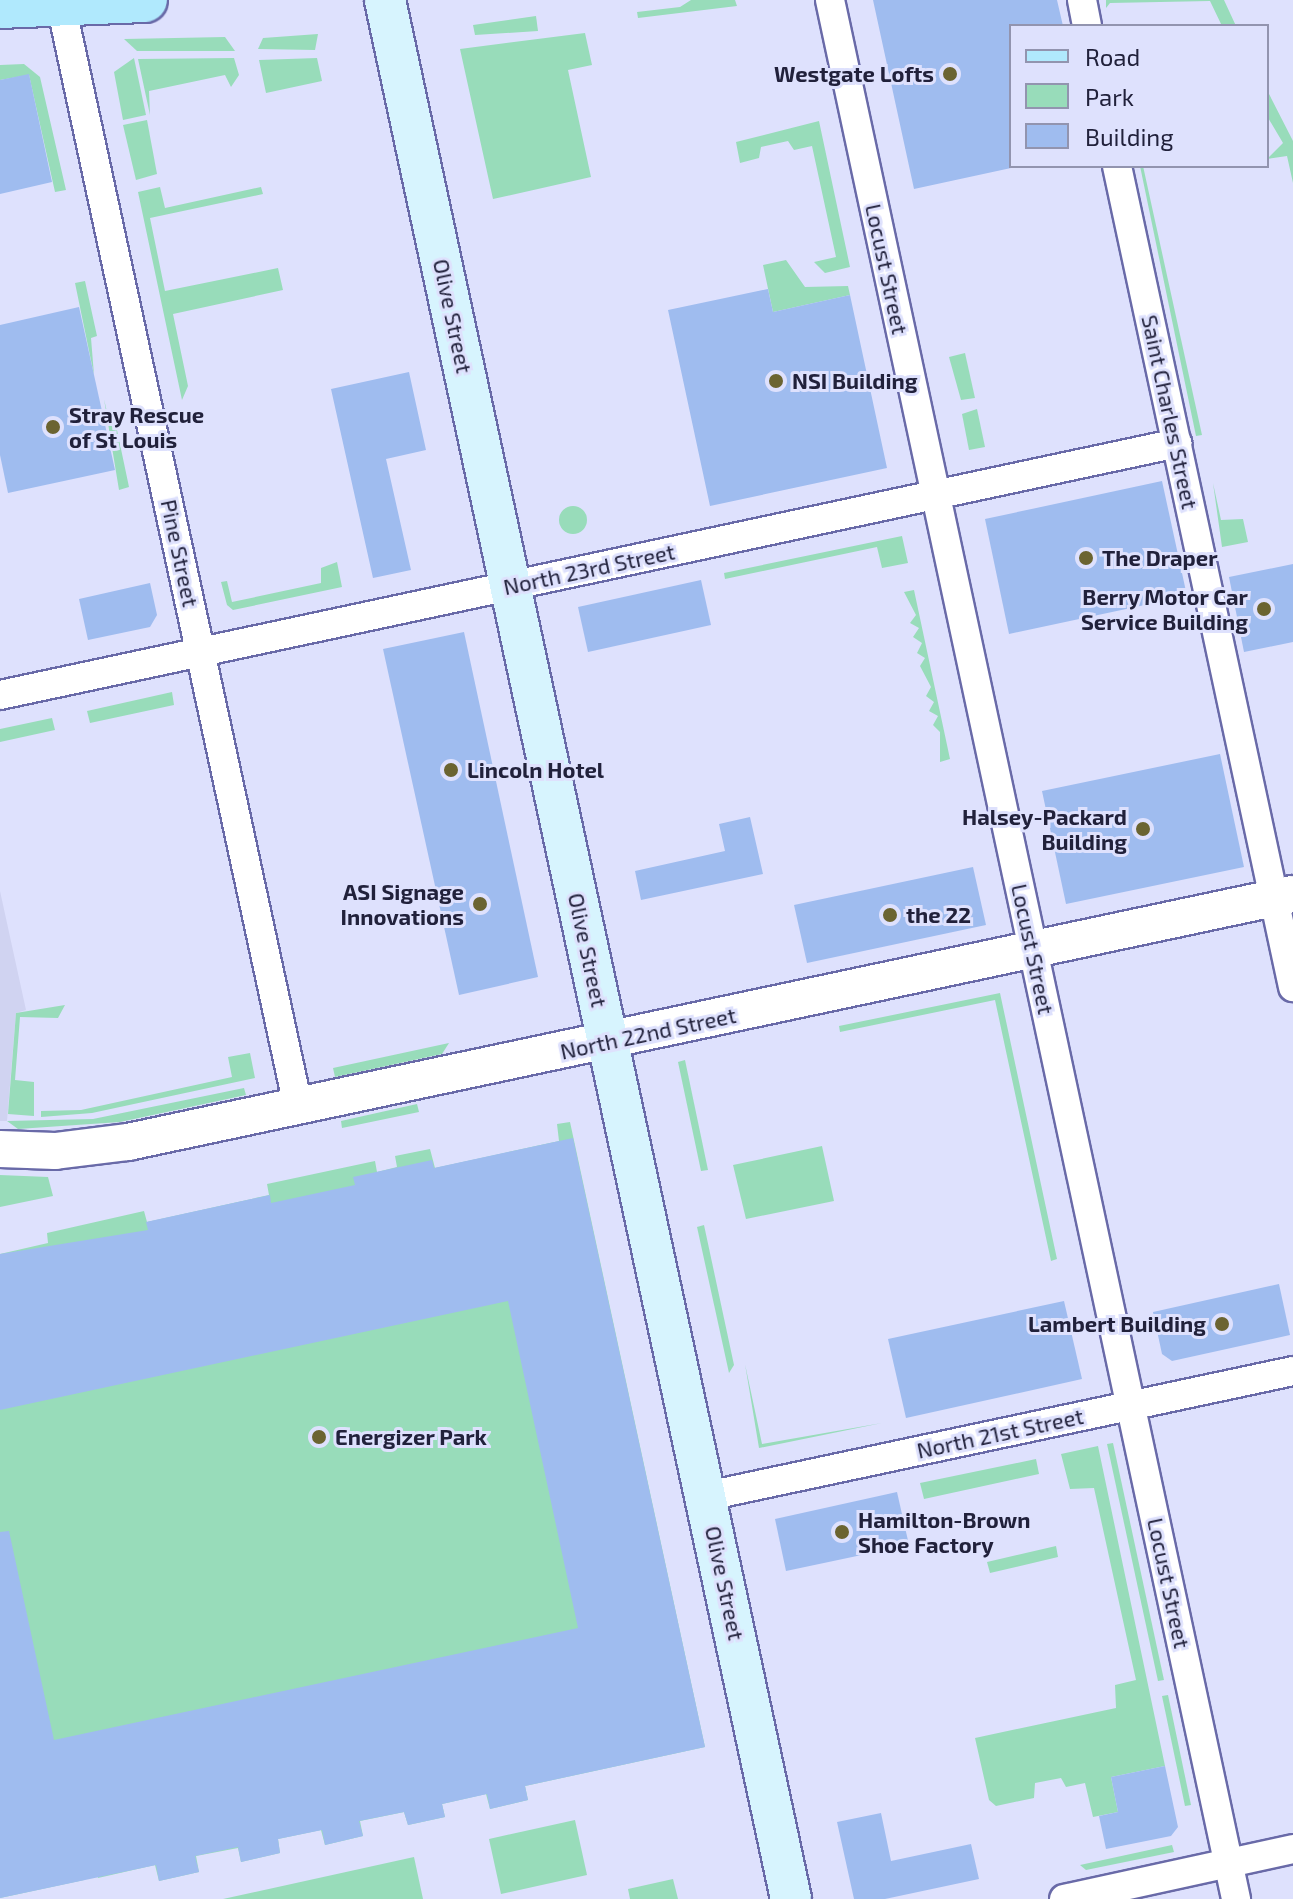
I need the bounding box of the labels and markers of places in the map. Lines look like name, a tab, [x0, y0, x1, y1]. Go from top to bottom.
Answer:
place label: Westgate Lofts	[774, 61, 934, 87]
marker: Westgate Lofts	[941, 65, 959, 83]
place label: NSI Building	[792, 368, 918, 394]
marker: NSI Building	[767, 372, 785, 390]
place label: Stray Rescue of St Louis	[69, 401, 205, 452]
marker: Stray Rescue of St Louis	[44, 418, 62, 436]
place label: The Draper	[1102, 545, 1218, 571]
marker: The Draper	[1077, 549, 1095, 567]
place label: Berry Motor Car Service Building	[1081, 583, 1248, 634]
marker: Berry Motor Car Service Building	[1255, 600, 1273, 618]
place label: Lincoln Hotel	[467, 757, 604, 783]
marker: Lincoln Hotel	[442, 761, 460, 779]
place label: Halsey-Packard Building	[962, 803, 1127, 854]
marker: Halsey-Packard Building	[1134, 820, 1152, 838]
place label: ASI Signage Innovations	[341, 878, 464, 930]
marker: ASI Signage Innovations	[471, 895, 489, 913]
place label: the 22	[906, 902, 971, 928]
marker: the 22	[881, 906, 899, 924]
place label: Lambert Building	[1028, 1311, 1206, 1337]
marker: Lambert Building	[1213, 1315, 1231, 1333]
place label: Energizer Park	[335, 1424, 487, 1450]
marker: Energizer Park	[310, 1428, 328, 1446]
place label: Hamilton-Brown Shoe Factory	[858, 1506, 1031, 1558]
marker: Hamilton-Brown Shoe Factory	[833, 1523, 851, 1541]

